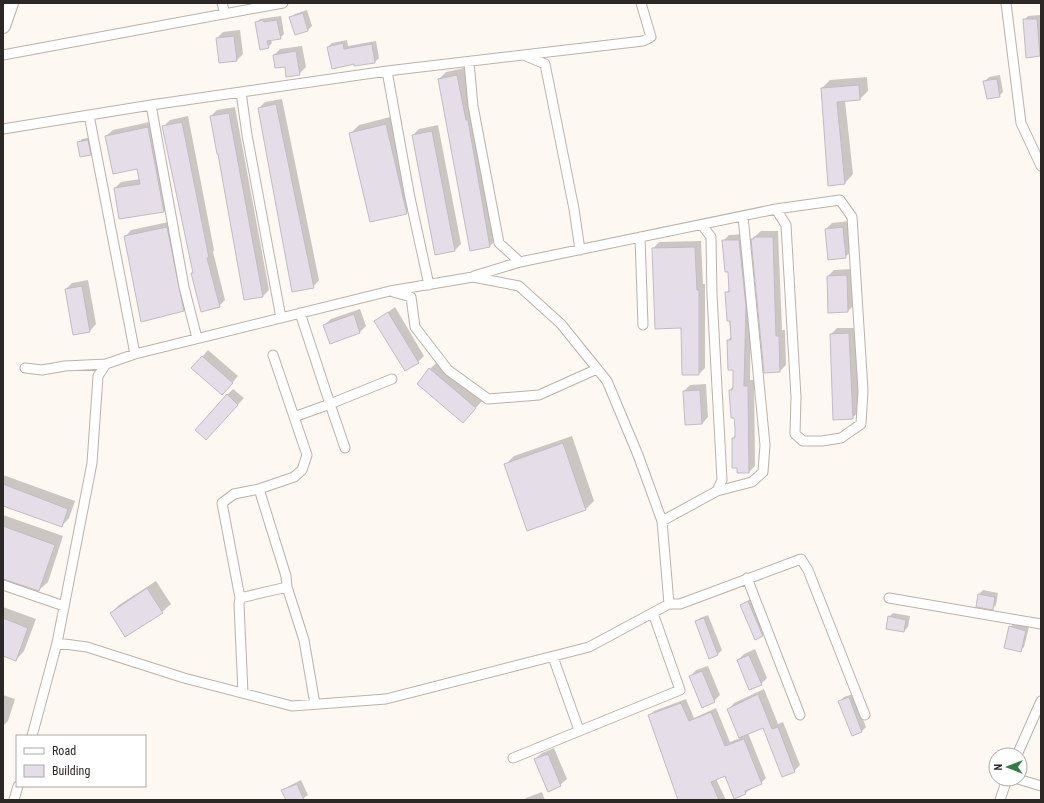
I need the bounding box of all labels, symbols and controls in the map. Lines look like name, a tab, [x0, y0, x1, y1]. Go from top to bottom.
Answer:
legend	[16, 735, 146, 787]
text: Road	[52, 744, 76, 758]
north arrow	[988, 747, 1028, 787]
text: N	[992, 763, 1005, 770]
text: Building	[52, 764, 90, 778]

